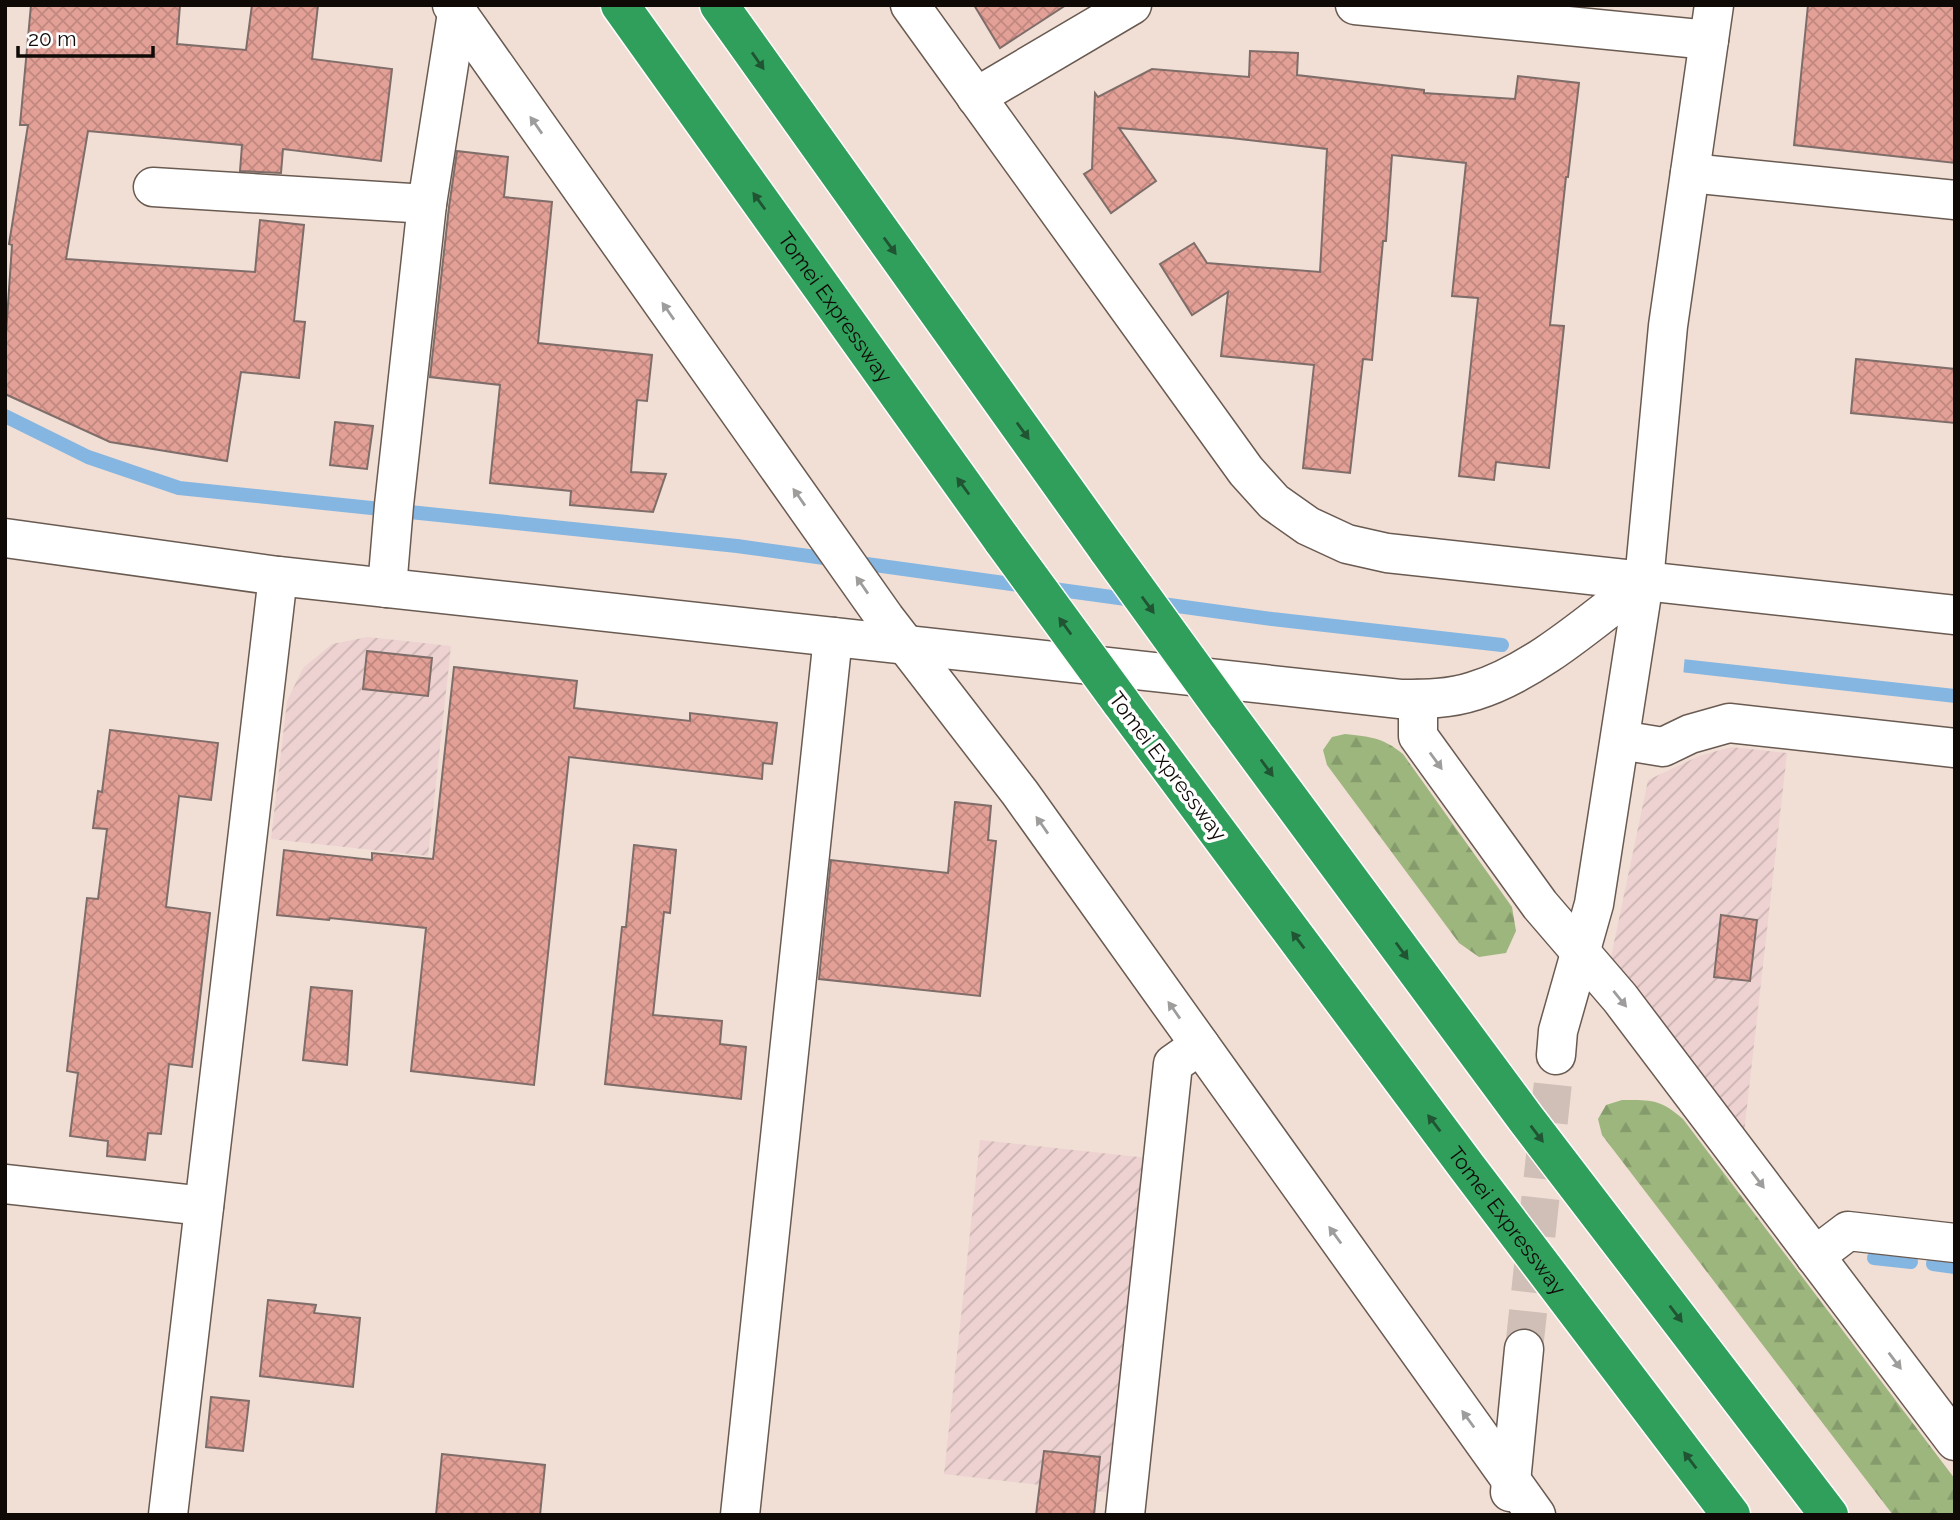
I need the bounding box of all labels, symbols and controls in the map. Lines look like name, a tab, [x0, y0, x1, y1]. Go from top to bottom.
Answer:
scale bar	[18, 14, 152, 58]
text: 20 m	[28, 26, 76, 51]
one-way arrow	[751, 52, 765, 70]
one-way arrow	[529, 116, 543, 134]
one-way arrow	[752, 192, 766, 210]
street label: Tomei Expressway	[773, 226, 898, 387]
one-way arrow	[883, 237, 897, 255]
one-way arrow	[661, 302, 675, 320]
one-way arrow	[1016, 422, 1030, 440]
one-way arrow	[956, 477, 970, 495]
one-way arrow	[792, 488, 806, 506]
one-way arrow	[855, 576, 869, 594]
one-way arrow	[1141, 596, 1155, 614]
one-way arrow	[1058, 617, 1072, 636]
street label: Tomei Expressway	[1104, 687, 1232, 845]
one-way arrow	[1429, 752, 1443, 770]
one-way arrow	[1259, 759, 1273, 777]
one-way arrow	[1035, 816, 1050, 834]
one-way arrow	[1291, 931, 1305, 950]
one-way arrow	[1395, 942, 1409, 960]
one-way arrow	[1613, 989, 1628, 1007]
one-way arrow	[1168, 1001, 1182, 1019]
one-way arrow	[1428, 1114, 1442, 1132]
one-way arrow	[1530, 1124, 1545, 1142]
street label: Tomei Expressway	[1443, 1141, 1572, 1300]
one-way arrow	[1750, 1171, 1764, 1189]
one-way arrow	[1329, 1226, 1343, 1244]
one-way arrow	[1668, 1305, 1683, 1323]
one-way arrow	[1888, 1352, 1902, 1371]
one-way arrow	[1461, 1410, 1475, 1429]
one-way arrow	[1682, 1452, 1697, 1470]

